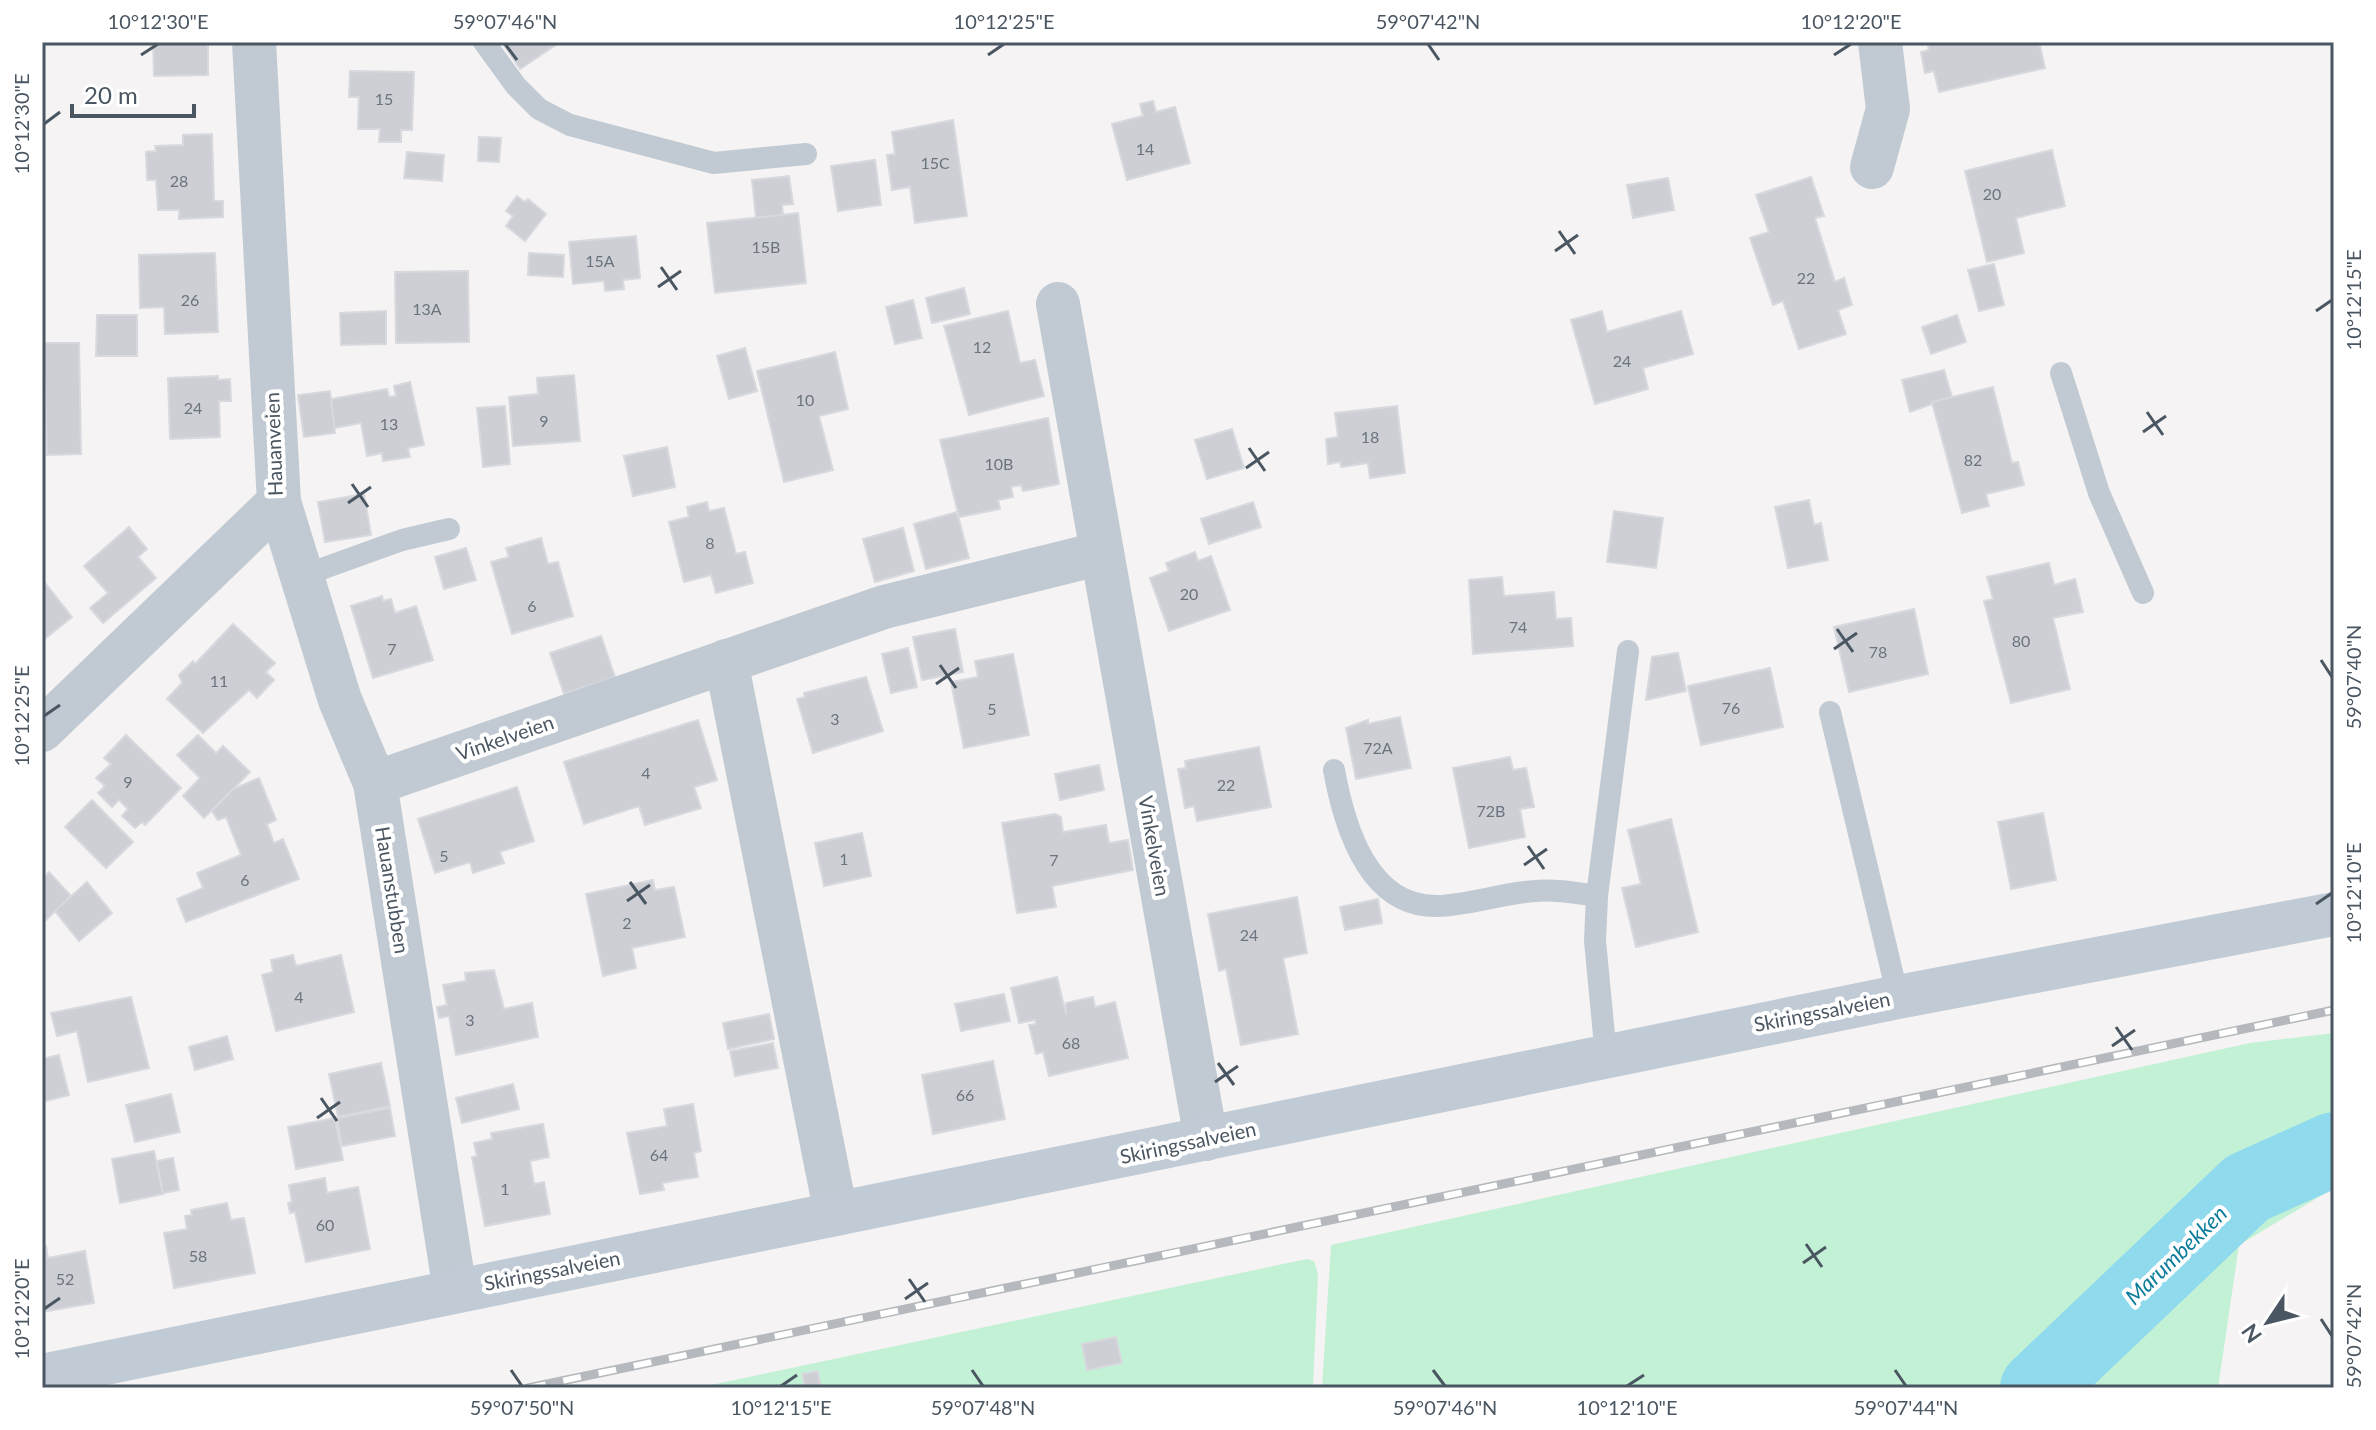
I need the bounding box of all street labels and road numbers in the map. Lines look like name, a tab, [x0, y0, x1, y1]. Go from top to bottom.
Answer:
street label: Hauanveien	[259, 392, 287, 496]
street label: Vinkelveien	[453, 709, 557, 765]
street label: Vinkelveien	[1134, 794, 1176, 898]
street label: Hauanstubben	[371, 825, 415, 955]
street label: Skiringssalveien	[1752, 986, 1892, 1036]
street label: Skiringssalveien	[1118, 1116, 1258, 1168]
street label: Skiringssalveien	[482, 1245, 622, 1295]

